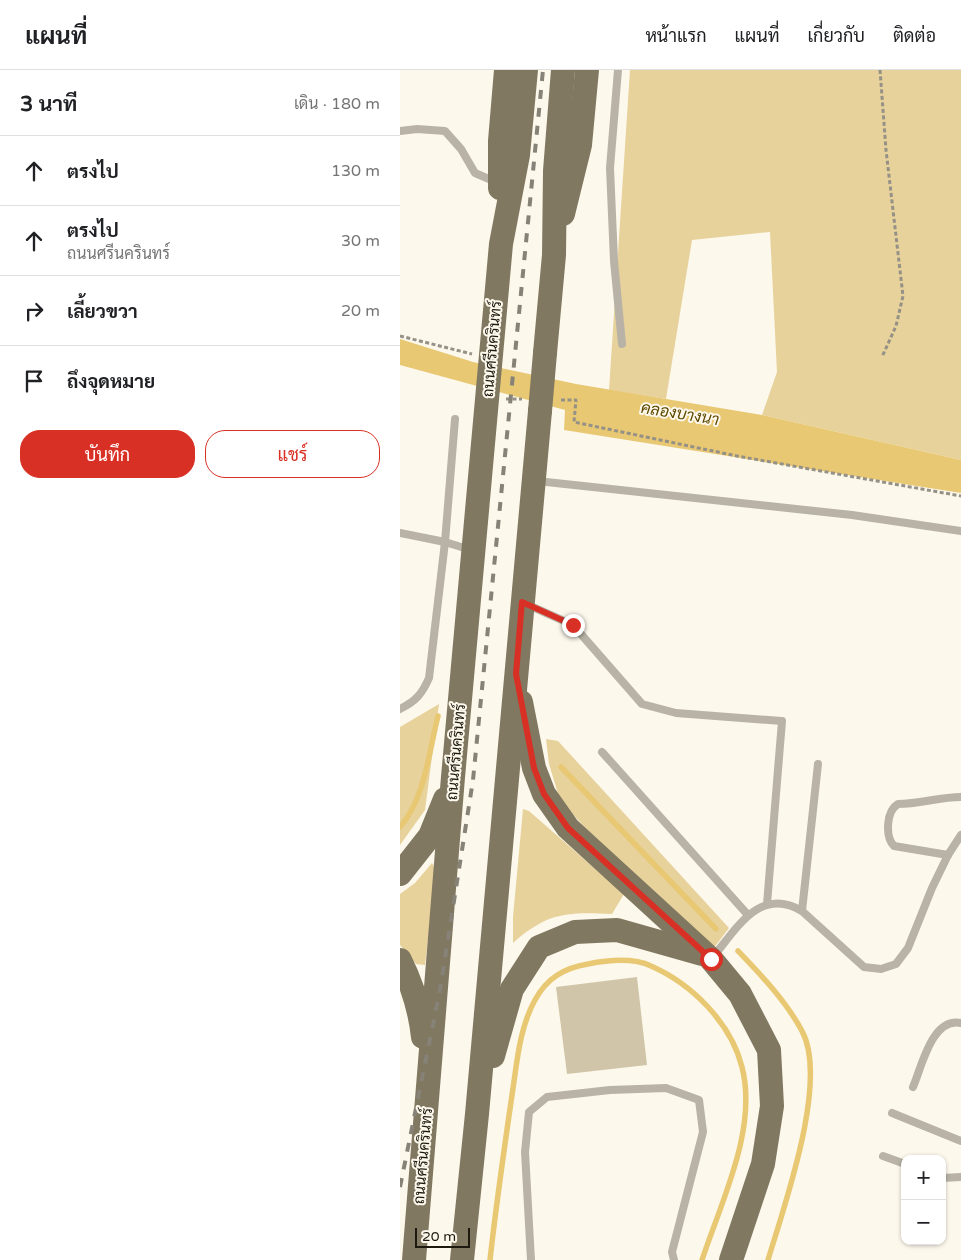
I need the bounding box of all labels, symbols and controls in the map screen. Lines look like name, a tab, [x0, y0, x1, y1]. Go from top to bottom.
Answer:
text: แผนที่	[25, 22, 87, 51]
text: หน้าแรก	[645, 25, 707, 47]
text: แผนที่	[735, 25, 779, 47]
text: เกี่ยวกับ	[807, 25, 865, 47]
text: ติดต่อ	[893, 25, 936, 47]
text: 3 นาที	[20, 92, 77, 117]
text: เดิน · 180 m	[294, 94, 380, 114]
icon: ahead	[20, 157, 48, 185]
text: ตรงไป	[67, 161, 119, 183]
text: 130 m	[331, 161, 380, 181]
text: ตรงไป	[67, 220, 119, 242]
icon: ahead	[20, 227, 48, 255]
text: 30 m	[341, 231, 380, 251]
text: ถนนศรีนครินทร์	[67, 244, 170, 264]
icon: right	[20, 297, 48, 325]
street label: ถนนศรีนครินทร์	[478, 300, 505, 398]
text: เลี้ยวขวา	[67, 301, 138, 323]
text: 20 m	[341, 301, 380, 321]
icon: arrive	[20, 367, 48, 395]
text: ถึงจุดหมาย	[67, 371, 155, 393]
water label: คลองบางนา	[639, 398, 721, 430]
button: บันทึก	[20, 430, 195, 478]
button: แชร์	[205, 430, 380, 478]
route end	[562, 614, 585, 637]
street label: ถนนศรีนครินทร์	[442, 703, 469, 801]
route start	[700, 948, 723, 971]
street label: ถนนศรีนครินทร์	[409, 1107, 436, 1205]
map controls	[901, 1155, 946, 1245]
button: +	[901, 1155, 946, 1200]
button: −	[901, 1200, 946, 1245]
scale bar	[415, 1225, 470, 1248]
text: 20 m	[422, 1228, 456, 1245]

